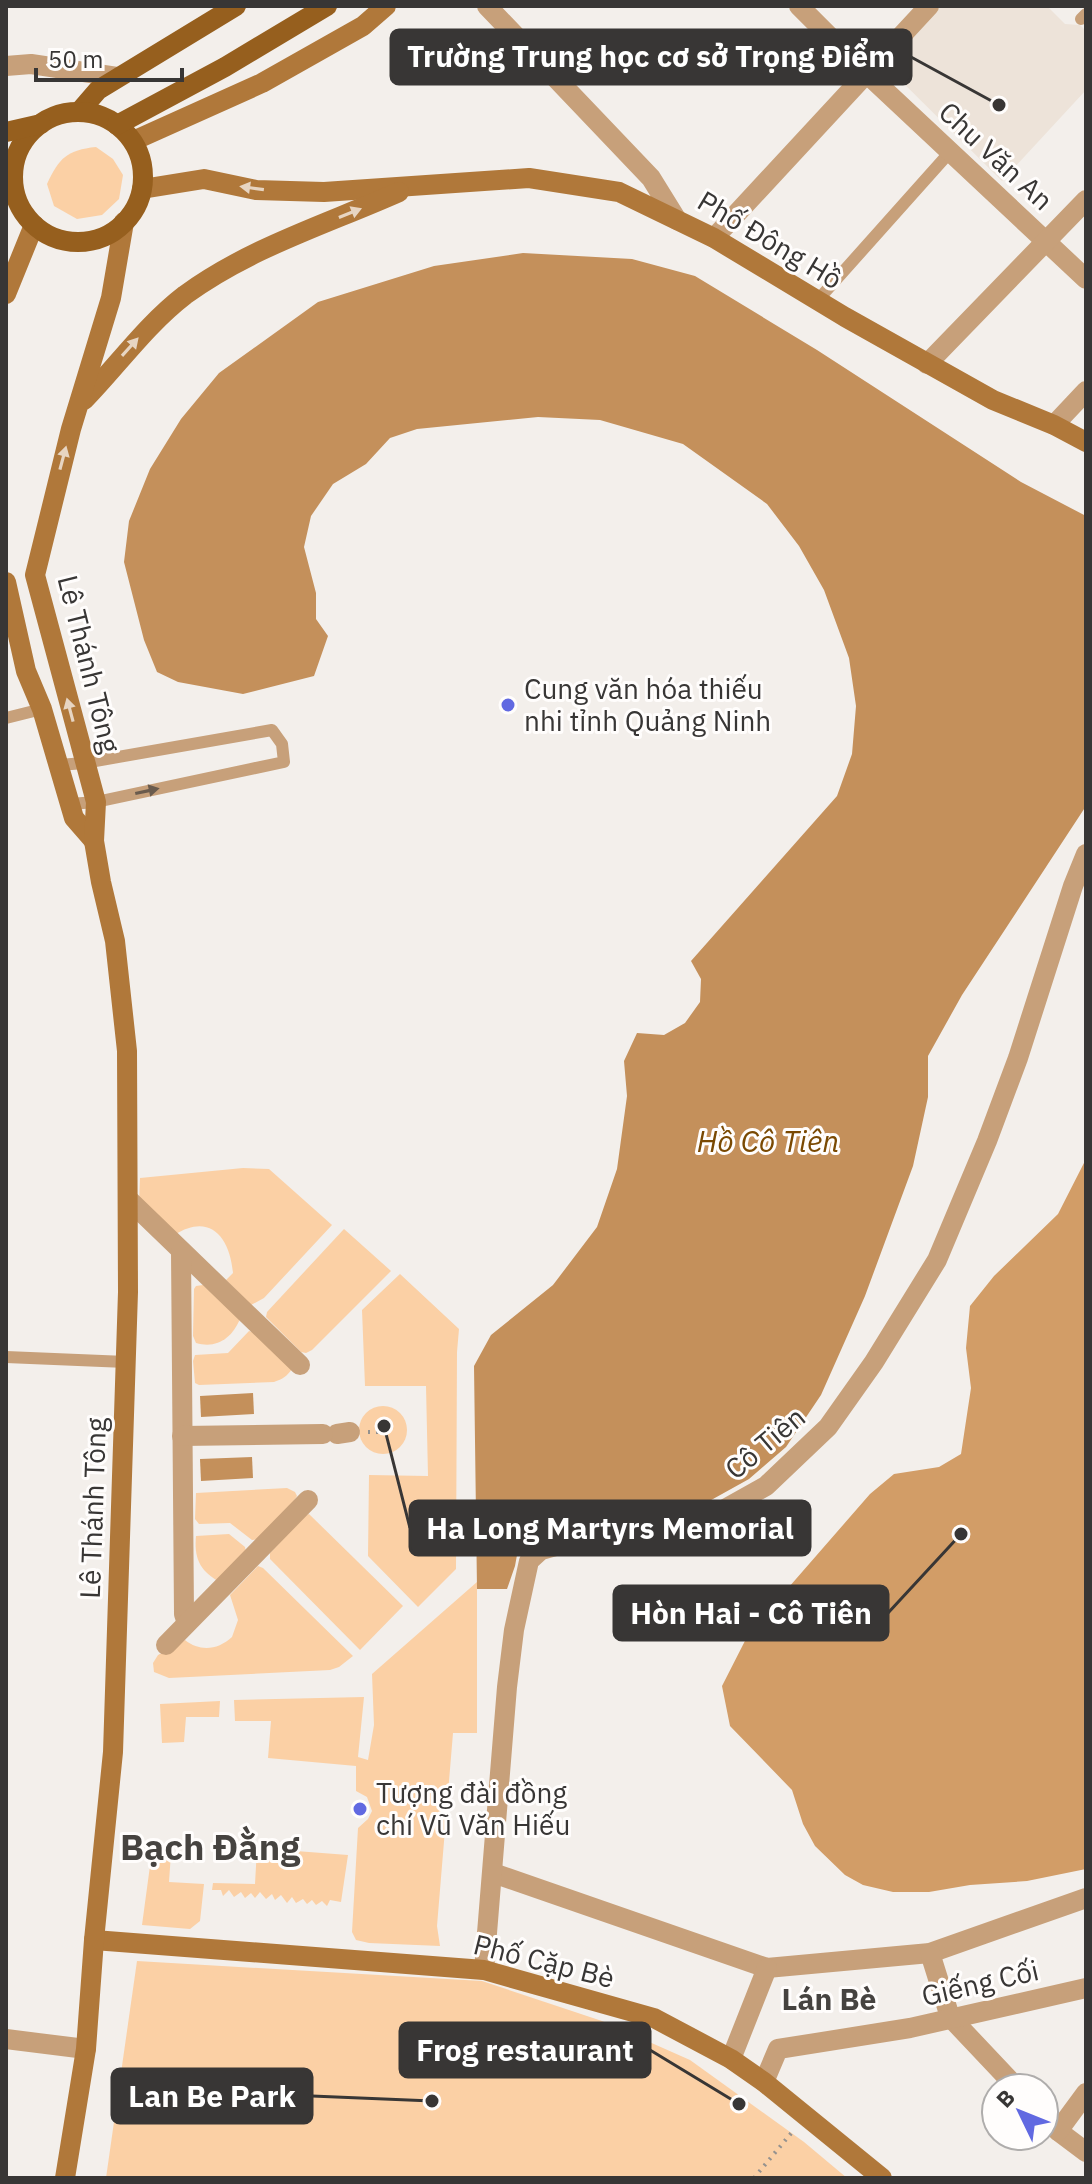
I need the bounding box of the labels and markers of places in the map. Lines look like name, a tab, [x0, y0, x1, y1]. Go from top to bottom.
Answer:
callout: Trường Trung học cơ sở Trọng Điểm	[391, 30, 911, 84]
place label: Cung văn hóa thiếu nhi tỉnh Quảng Ninh	[524, 670, 771, 739]
marker: Cung văn hóa thiếu nhi tỉnh Quảng Ninh	[499, 696, 517, 714]
callout: Ha Long Martyrs Memorial	[410, 1501, 810, 1555]
callout: Hòn Hai - Cô Tiên	[614, 1586, 888, 1640]
place label: Tượng đài đồng chí Vũ Văn Hiếu	[376, 1774, 570, 1843]
marker: Tượng đài đồng chí Vũ Văn Hiếu	[351, 1800, 369, 1818]
callout: Frog restaurant	[400, 2023, 650, 2077]
callout: Lan Be Park	[112, 2069, 312, 2123]

